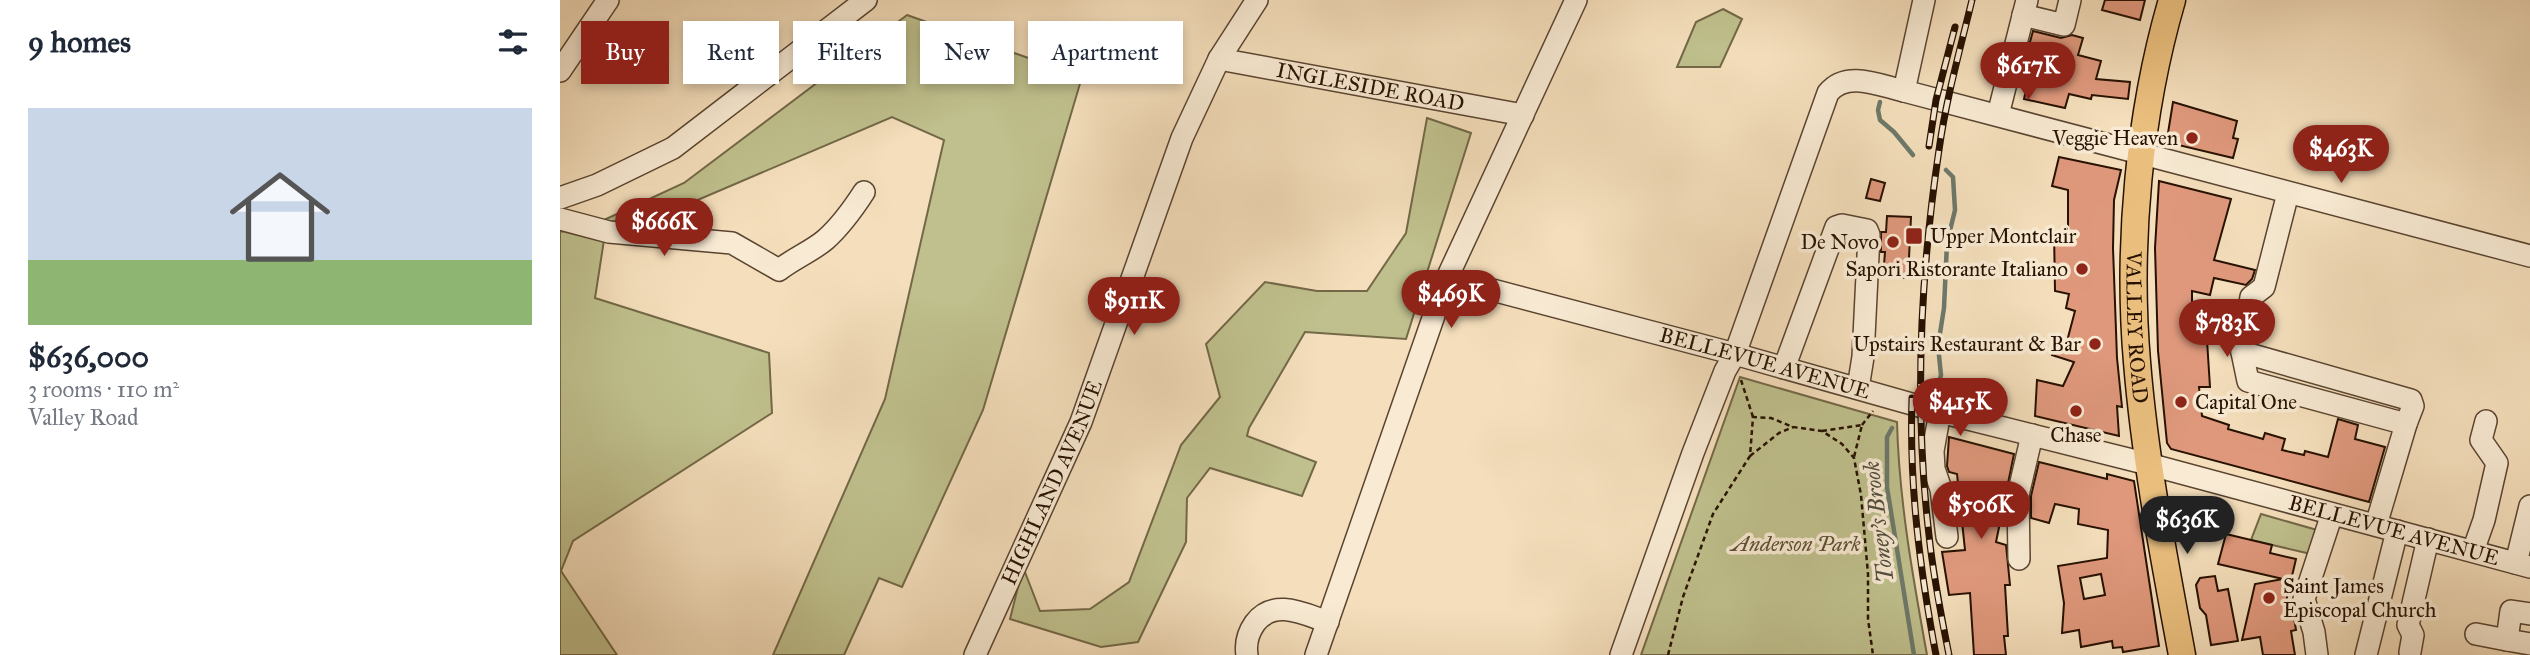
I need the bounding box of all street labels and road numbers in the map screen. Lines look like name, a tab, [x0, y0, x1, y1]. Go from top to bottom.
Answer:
street label: INGLESIDE ROAD	[1274, 57, 1466, 117]
street label: VALLEY ROAD	[2121, 250, 2154, 405]
street label: BELLEVUE AVENUE	[1657, 322, 1873, 405]
street label: HIGHLAND AVENUE	[996, 377, 1108, 589]
street label: BELLEVUE AVENUE	[2286, 489, 2502, 571]

